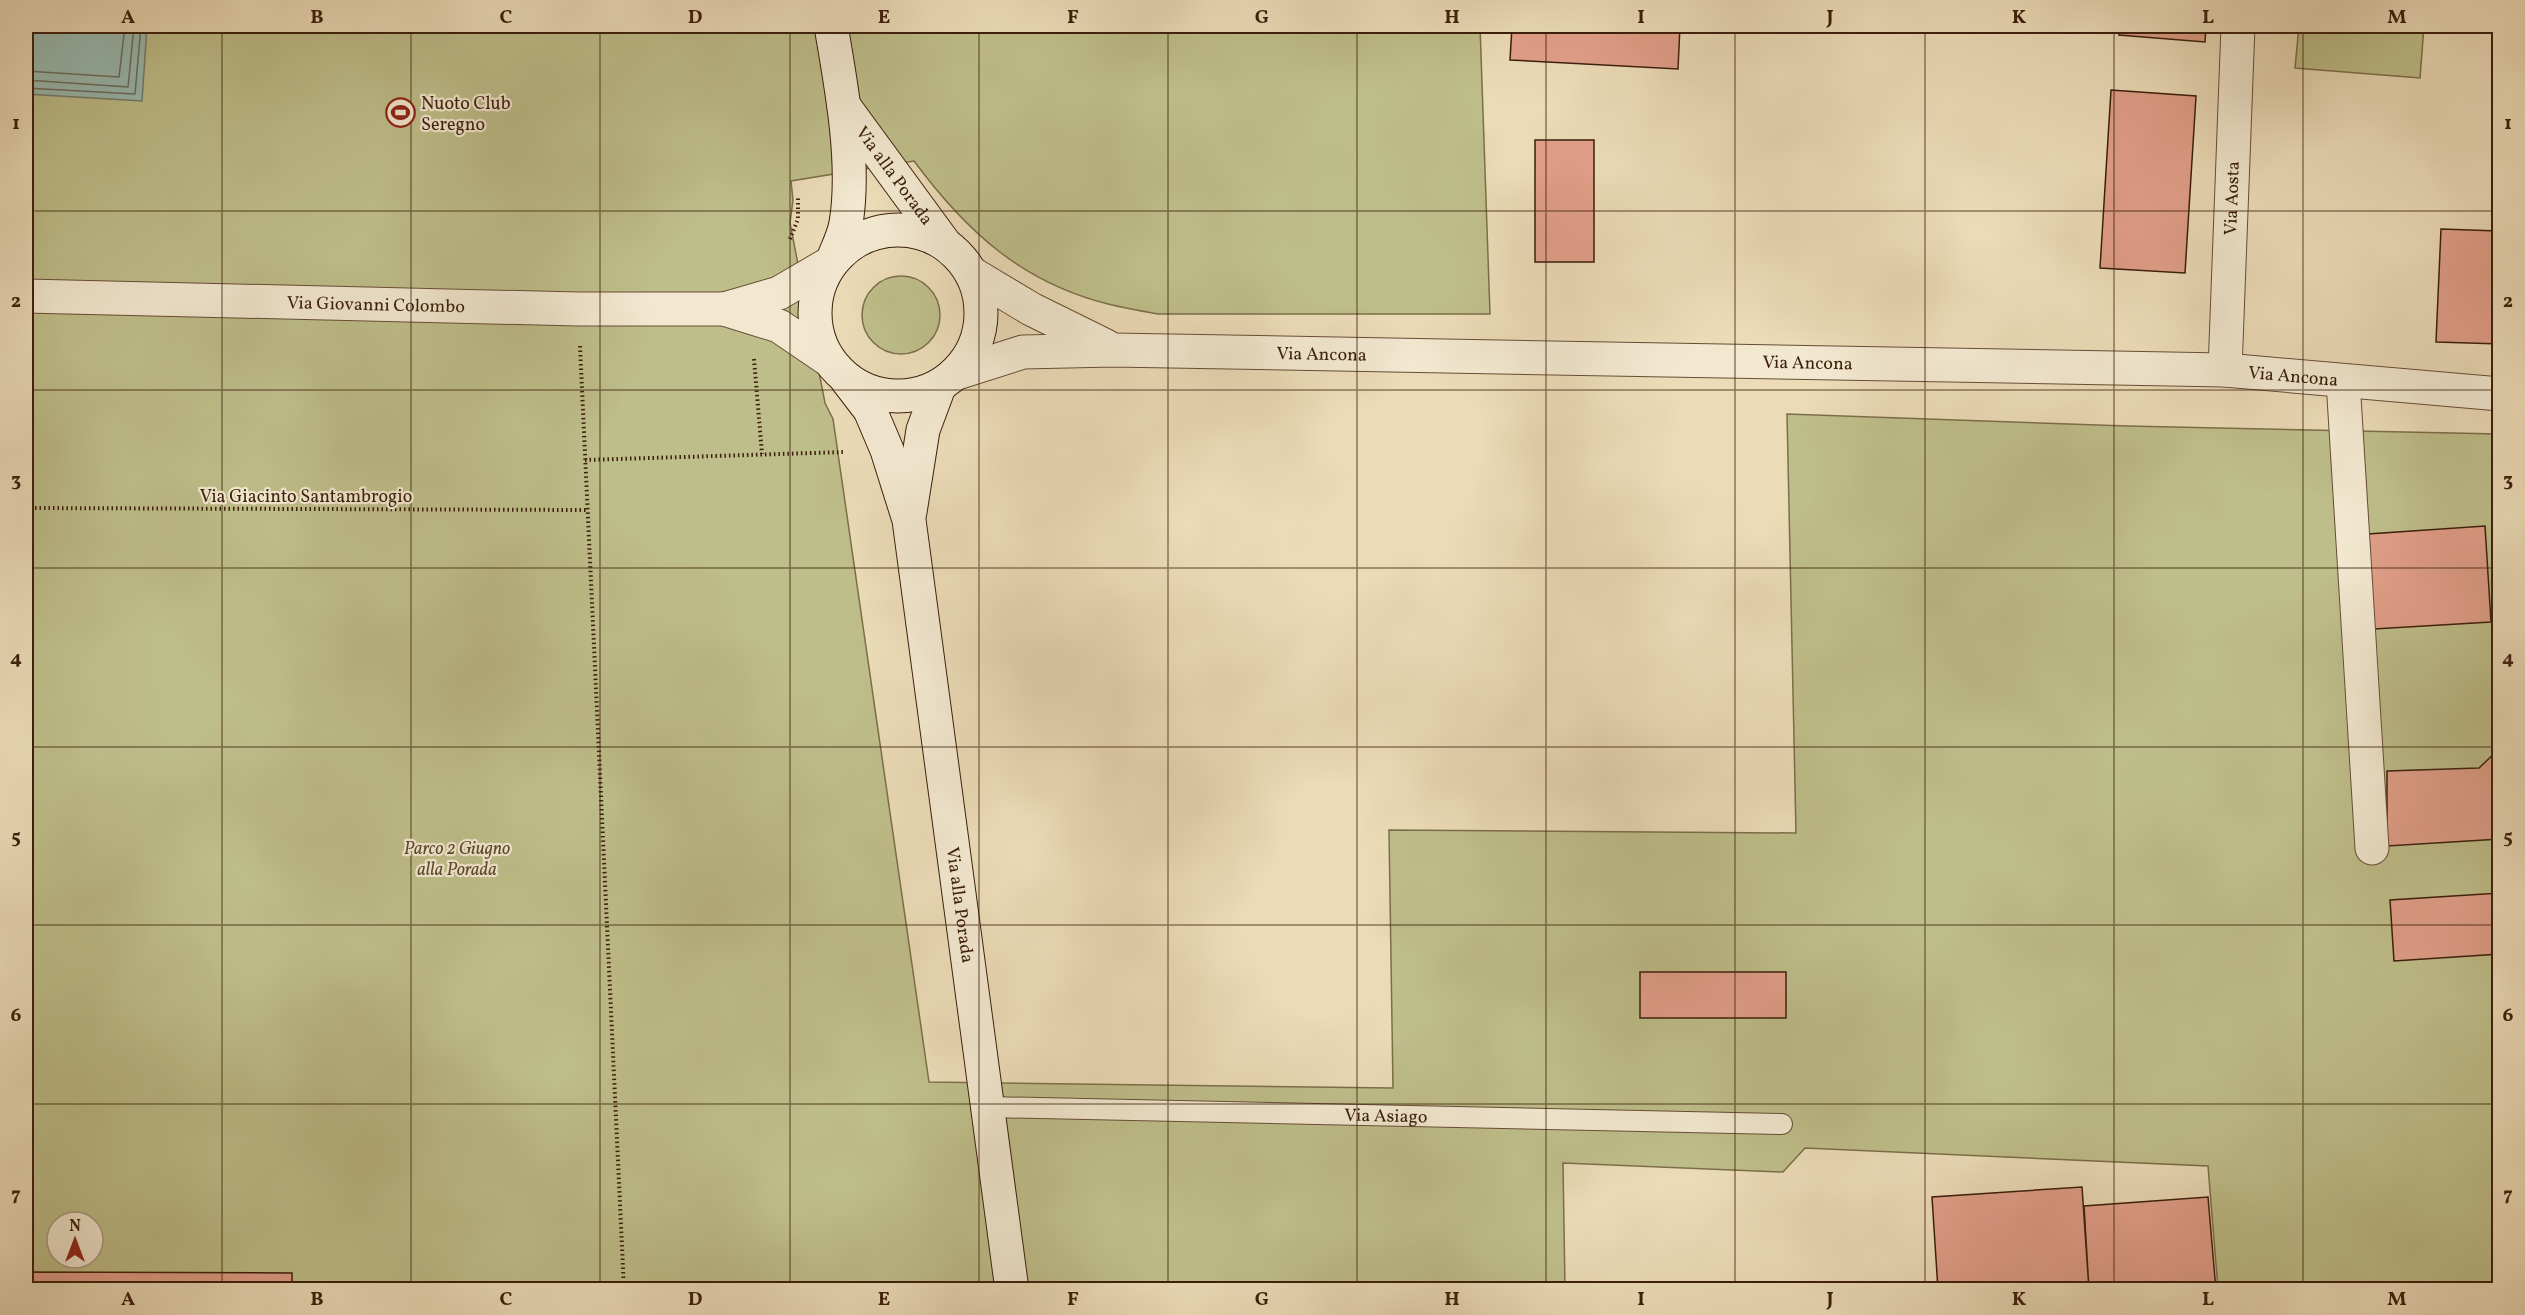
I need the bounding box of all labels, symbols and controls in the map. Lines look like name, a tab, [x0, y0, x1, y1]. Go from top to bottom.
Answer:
text: A	[121, 4, 135, 32]
text: B	[310, 4, 324, 32]
text: C	[500, 4, 513, 32]
text: D	[688, 4, 702, 32]
text: E	[878, 4, 890, 32]
text: F	[1067, 4, 1079, 32]
text: G	[1255, 4, 1269, 32]
text: H	[1444, 4, 1460, 32]
text: I	[1637, 4, 1645, 32]
text: J	[1825, 4, 1834, 32]
text: K	[2012, 4, 2027, 32]
text: L	[2202, 4, 2214, 32]
text: M	[2387, 4, 2407, 32]
place label: Nuoto Club Seregno	[421, 92, 511, 138]
sports icon: Nuoto Club Seregno	[384, 97, 416, 129]
text: 1	[12, 110, 20, 138]
text: 1	[2504, 110, 2512, 138]
street label: Via alla Porada	[849, 122, 938, 231]
street label: Via Aosta	[2219, 161, 2247, 236]
text: 2	[11, 288, 21, 316]
text: 2	[2503, 288, 2513, 316]
street label: Via Giovanni Colombo	[287, 291, 465, 320]
street label: Via Ancona	[1276, 342, 1367, 369]
street label: Via Ancona	[1762, 351, 1853, 377]
street label: Via Ancona	[2247, 361, 2339, 394]
text: 3	[11, 467, 21, 495]
text: 3	[2503, 467, 2513, 495]
street label: Via Giacinto Santambrogio	[200, 485, 412, 510]
text: 4	[10, 645, 22, 673]
text: 4	[2502, 645, 2514, 673]
text: 5	[11, 824, 21, 852]
text: 5	[2503, 824, 2513, 852]
park label: Parco 2 Giugno alla Porada	[404, 837, 510, 883]
street label: Via alla Porada	[939, 845, 979, 965]
text: 6	[11, 1002, 22, 1030]
text: 6	[2503, 1002, 2514, 1030]
street label: Via Asiago	[1344, 1104, 1428, 1130]
text: 7	[11, 1181, 21, 1209]
text: 7	[2503, 1181, 2513, 1209]
north arrow	[45, 1210, 105, 1270]
text: N	[69, 1216, 81, 1238]
text: A	[121, 1286, 135, 1314]
text: B	[310, 1286, 324, 1314]
text: C	[500, 1286, 513, 1314]
text: D	[688, 1286, 702, 1314]
text: E	[878, 1286, 890, 1314]
text: F	[1067, 1286, 1079, 1314]
text: G	[1255, 1286, 1269, 1314]
text: H	[1444, 1286, 1460, 1314]
text: I	[1637, 1286, 1645, 1314]
text: J	[1825, 1286, 1834, 1314]
text: K	[2012, 1286, 2027, 1314]
text: L	[2202, 1286, 2214, 1314]
text: M	[2387, 1286, 2407, 1314]

